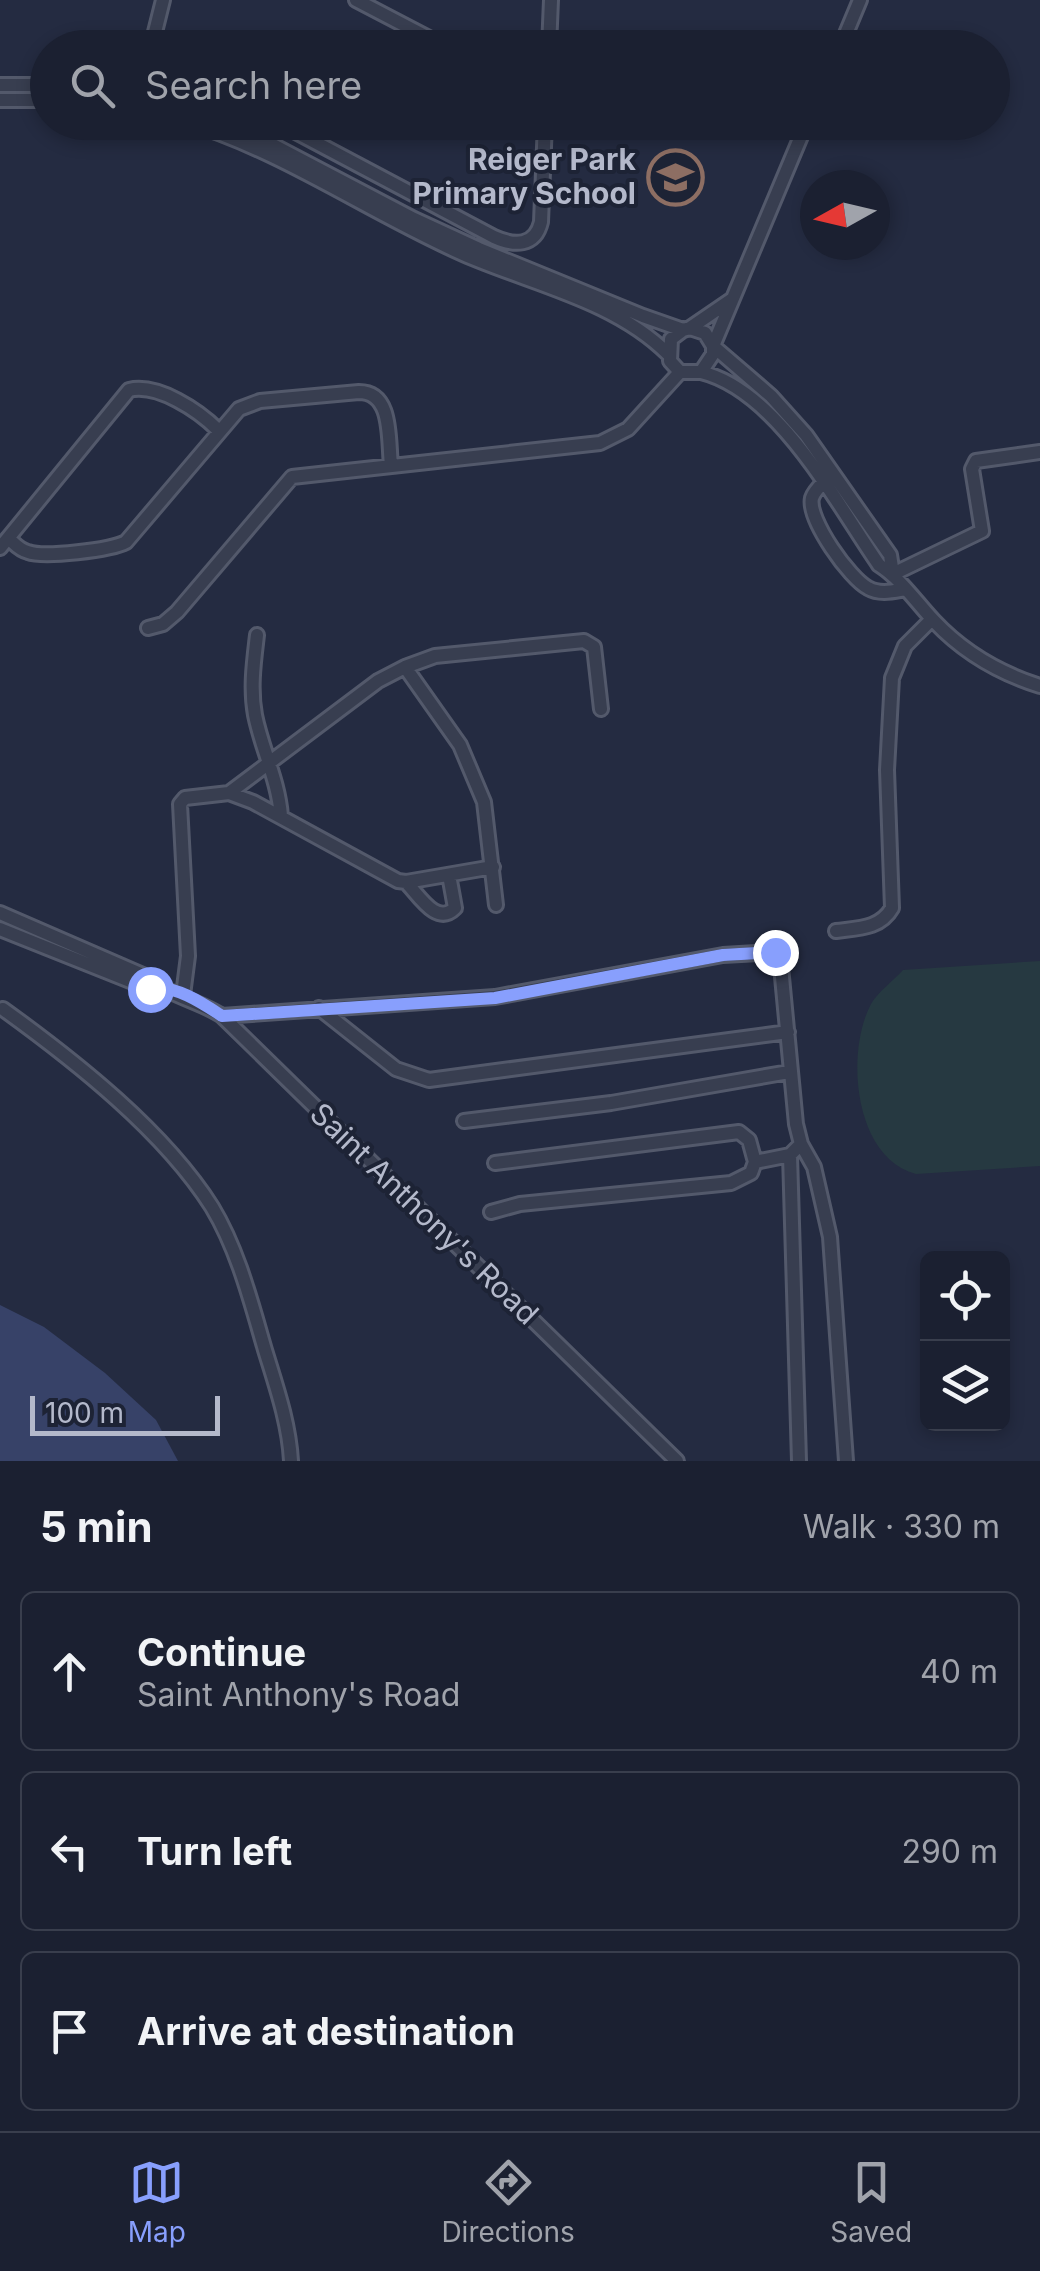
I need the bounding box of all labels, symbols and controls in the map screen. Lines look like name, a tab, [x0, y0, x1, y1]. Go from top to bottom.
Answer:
search box	[30, 30, 1010, 140]
icon: search	[65, 58, 120, 113]
text: Search here	[145, 62, 362, 108]
place label: Reiger Park Primary School	[412, 141, 637, 211]
school or university icon: Reiger Park Primary School	[645, 147, 705, 207]
north arrow	[800, 170, 890, 260]
route end	[753, 930, 799, 976]
route start	[128, 967, 174, 1013]
street label: Saint Anthony's Road	[303, 1095, 546, 1331]
map controls	[920, 1251, 1010, 1431]
button: locate	[920, 1251, 1010, 1341]
button: layers	[920, 1341, 1010, 1431]
scale bar	[30, 1391, 220, 1436]
text: 100 m	[45, 1396, 124, 1430]
text: 5 min	[40, 1501, 153, 1552]
text: Walk · 330 m	[803, 1507, 1000, 1546]
text: Continue	[137, 1629, 306, 1675]
icon: ahead	[42, 1644, 97, 1699]
text: 40 m	[920, 1652, 998, 1691]
text: Saint Anthony's Road	[137, 1675, 460, 1714]
icon: left	[42, 1824, 97, 1879]
text: Turn left	[137, 1828, 292, 1874]
text: 290 m	[901, 1832, 998, 1871]
icon: arrive	[42, 2004, 97, 2059]
text: Arrive at destination	[137, 2008, 515, 2054]
tab: Map	[128, 2155, 186, 2249]
tab: Directions	[441, 2155, 575, 2249]
tab: Saved	[830, 2155, 912, 2249]

